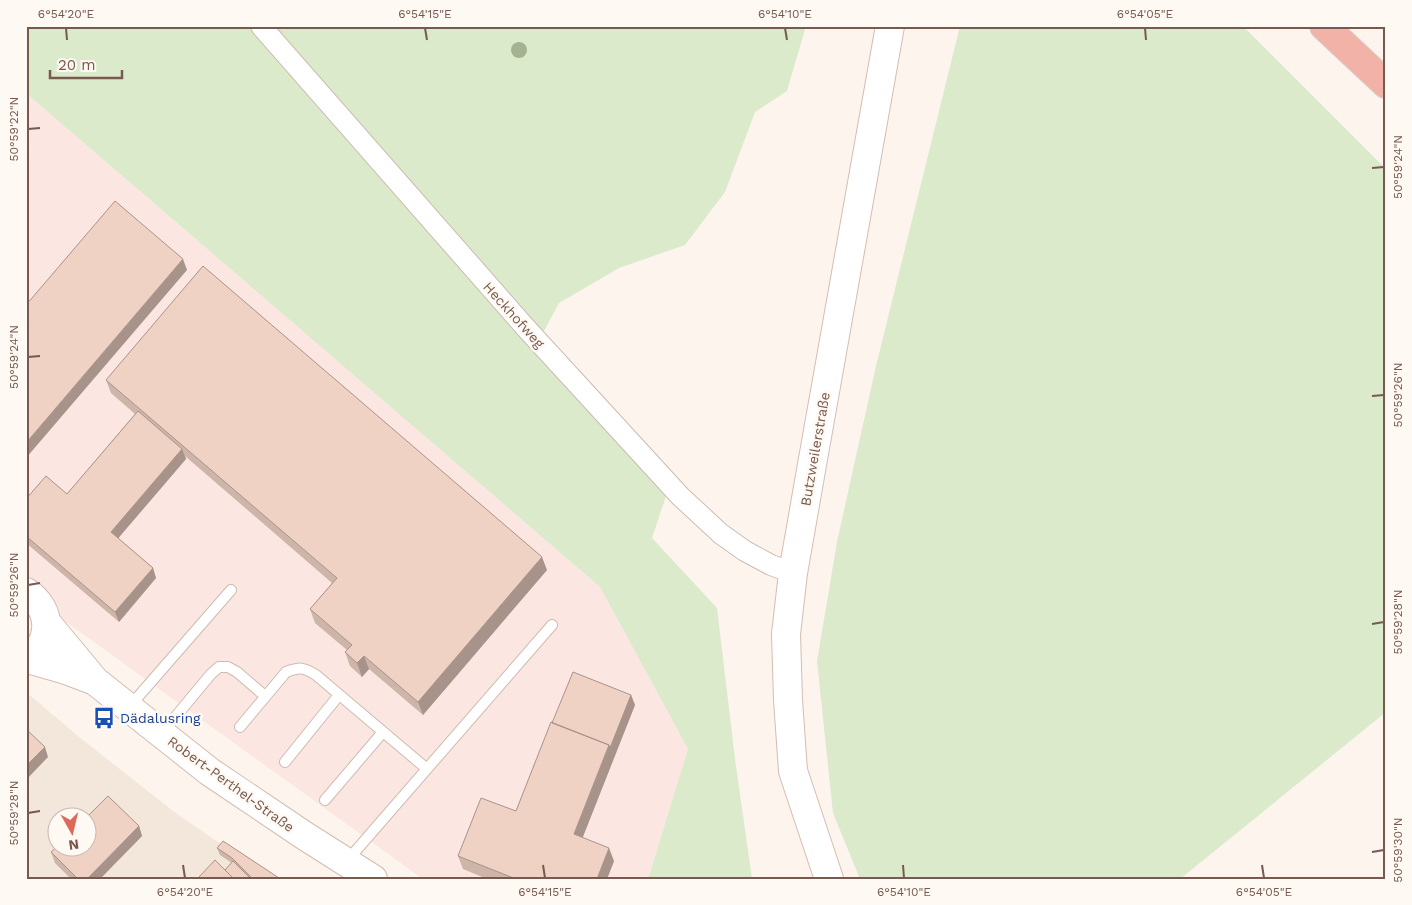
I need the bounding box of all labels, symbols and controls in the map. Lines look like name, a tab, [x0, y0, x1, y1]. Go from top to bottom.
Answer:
text: 6°54'20"E	[38, 7, 94, 21]
text: 6°54'15"E	[398, 7, 452, 21]
text: 6°54'10"E	[758, 7, 812, 21]
text: 6°54'05"E	[1117, 7, 1173, 21]
scale bar	[50, 48, 122, 80]
text: 20 m	[58, 56, 96, 74]
text: 50°59'22"N	[7, 97, 21, 161]
text: 50°59'24"N	[1391, 135, 1405, 199]
street label: Heckhofweg	[480, 279, 548, 352]
text: 50°59'24"N	[7, 325, 21, 389]
text: 50°59'26"N	[1391, 362, 1405, 428]
street label: Butzweilerstraße	[797, 391, 833, 507]
text: 50°59'26"N	[7, 552, 21, 618]
text: 50°59'28"N	[1391, 589, 1405, 655]
bus stop icon: Dädalusring	[91, 705, 117, 731]
place label: Dädalusring	[120, 710, 201, 726]
street label: Robert-Perthel-Straße	[165, 733, 297, 835]
text: 50°59'28"N	[7, 780, 21, 846]
north arrow	[48, 808, 98, 858]
text: 50°59'30"N	[1391, 817, 1405, 883]
text: N	[68, 836, 80, 854]
text: 6°54'20"E	[157, 885, 213, 899]
text: 6°54'15"E	[518, 885, 572, 899]
text: 6°54'10"E	[877, 885, 931, 899]
text: 6°54'05"E	[1236, 885, 1292, 899]

